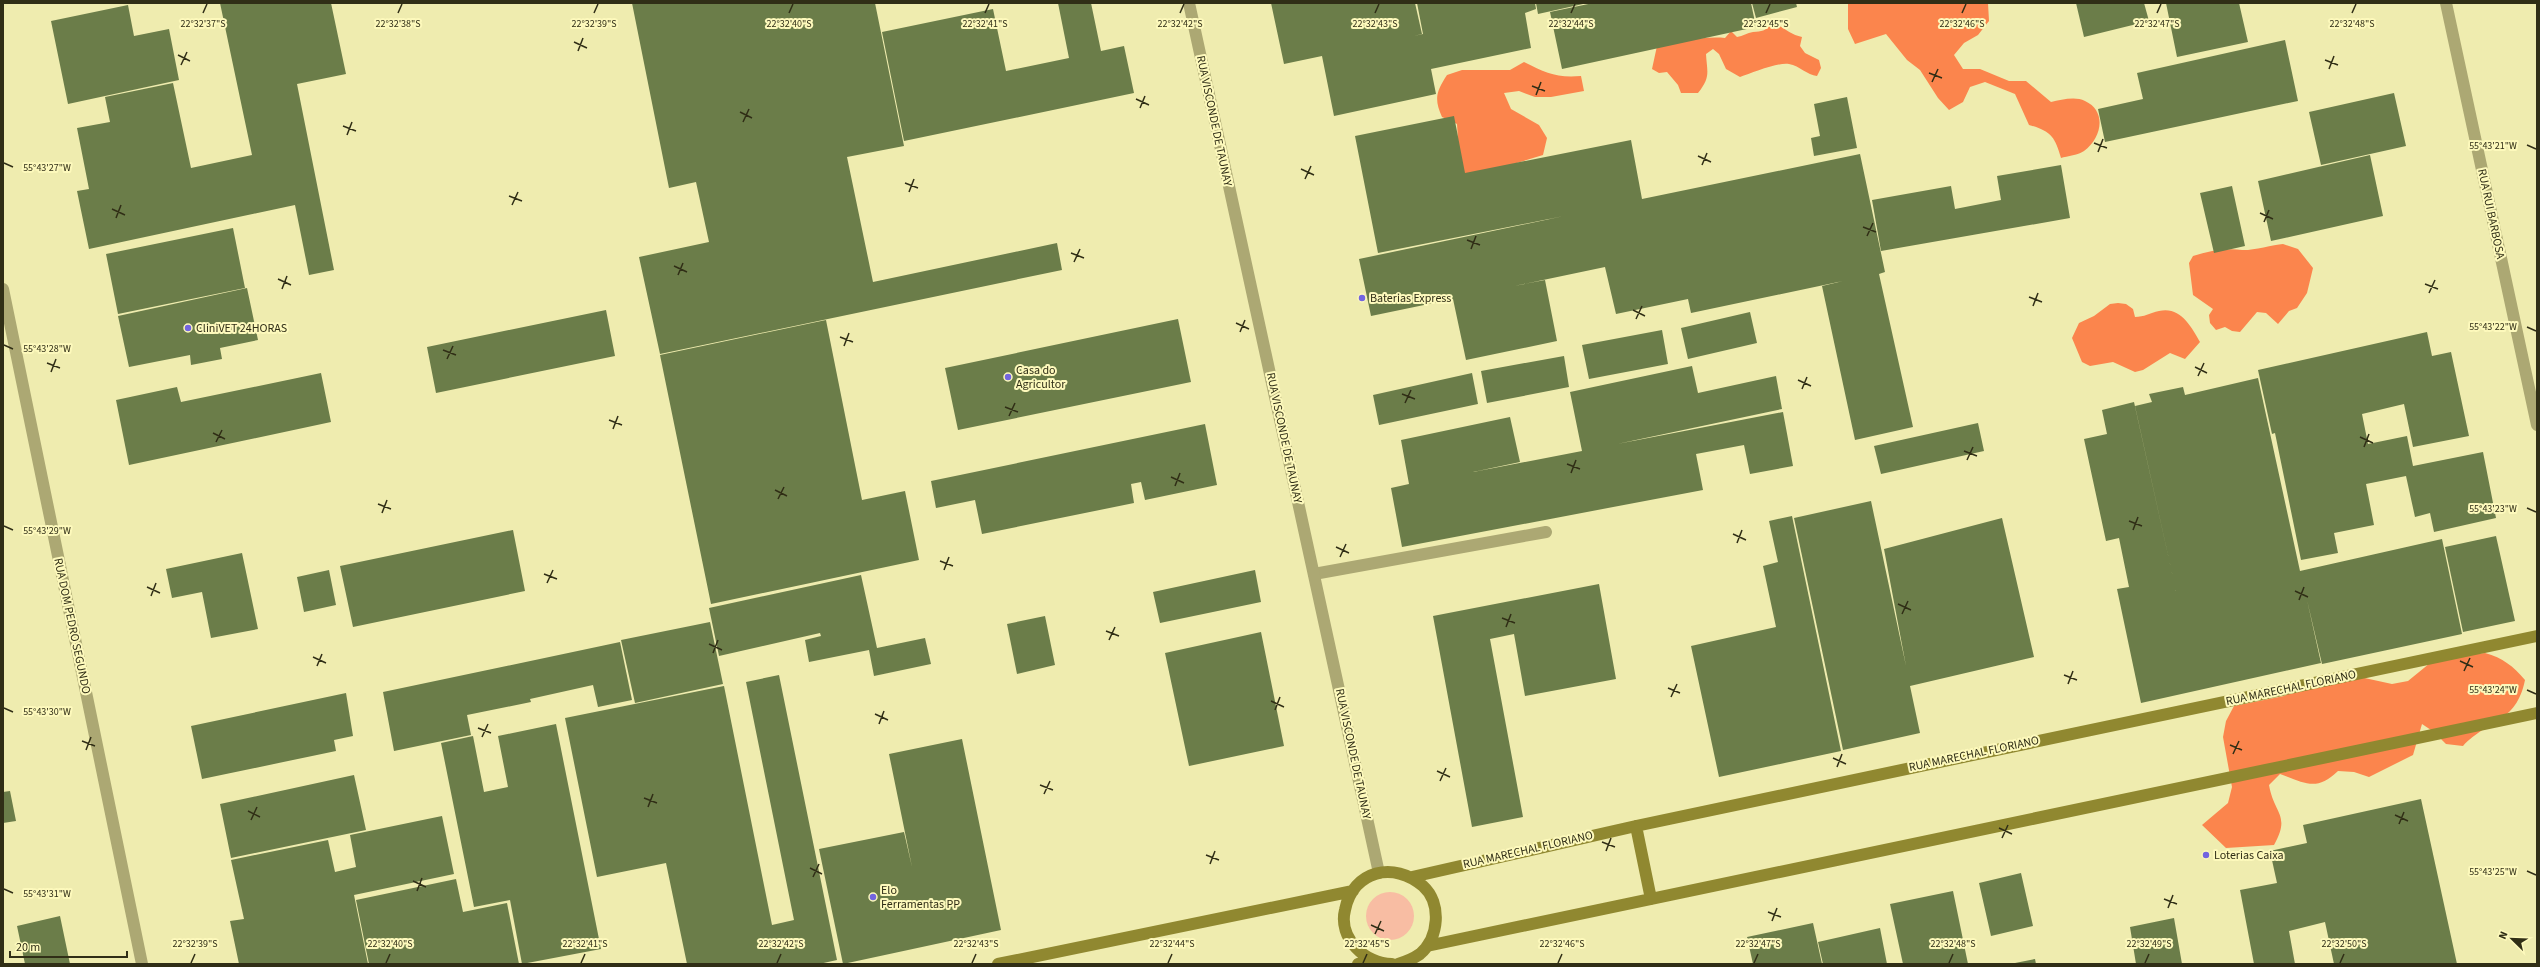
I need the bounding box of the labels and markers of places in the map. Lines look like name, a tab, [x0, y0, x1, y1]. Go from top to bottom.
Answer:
place label: Baterias Express	[1370, 290, 1451, 307]
marker: Baterias Express	[1357, 293, 1367, 303]
place label: CliniVET 24HORAS	[196, 320, 287, 337]
marker: CliniVET 24HORAS	[183, 323, 193, 333]
place label: Casa do Agricultor	[1016, 362, 1066, 393]
marker: Casa do Agricultor	[1003, 372, 1013, 382]
place label: Loterias Caixa	[2214, 847, 2284, 864]
marker: Loterias Caixa	[2201, 850, 2211, 860]
place label: Elo Ferramentas PP	[881, 882, 960, 913]
marker: Elo Ferramentas PP	[868, 892, 878, 902]

